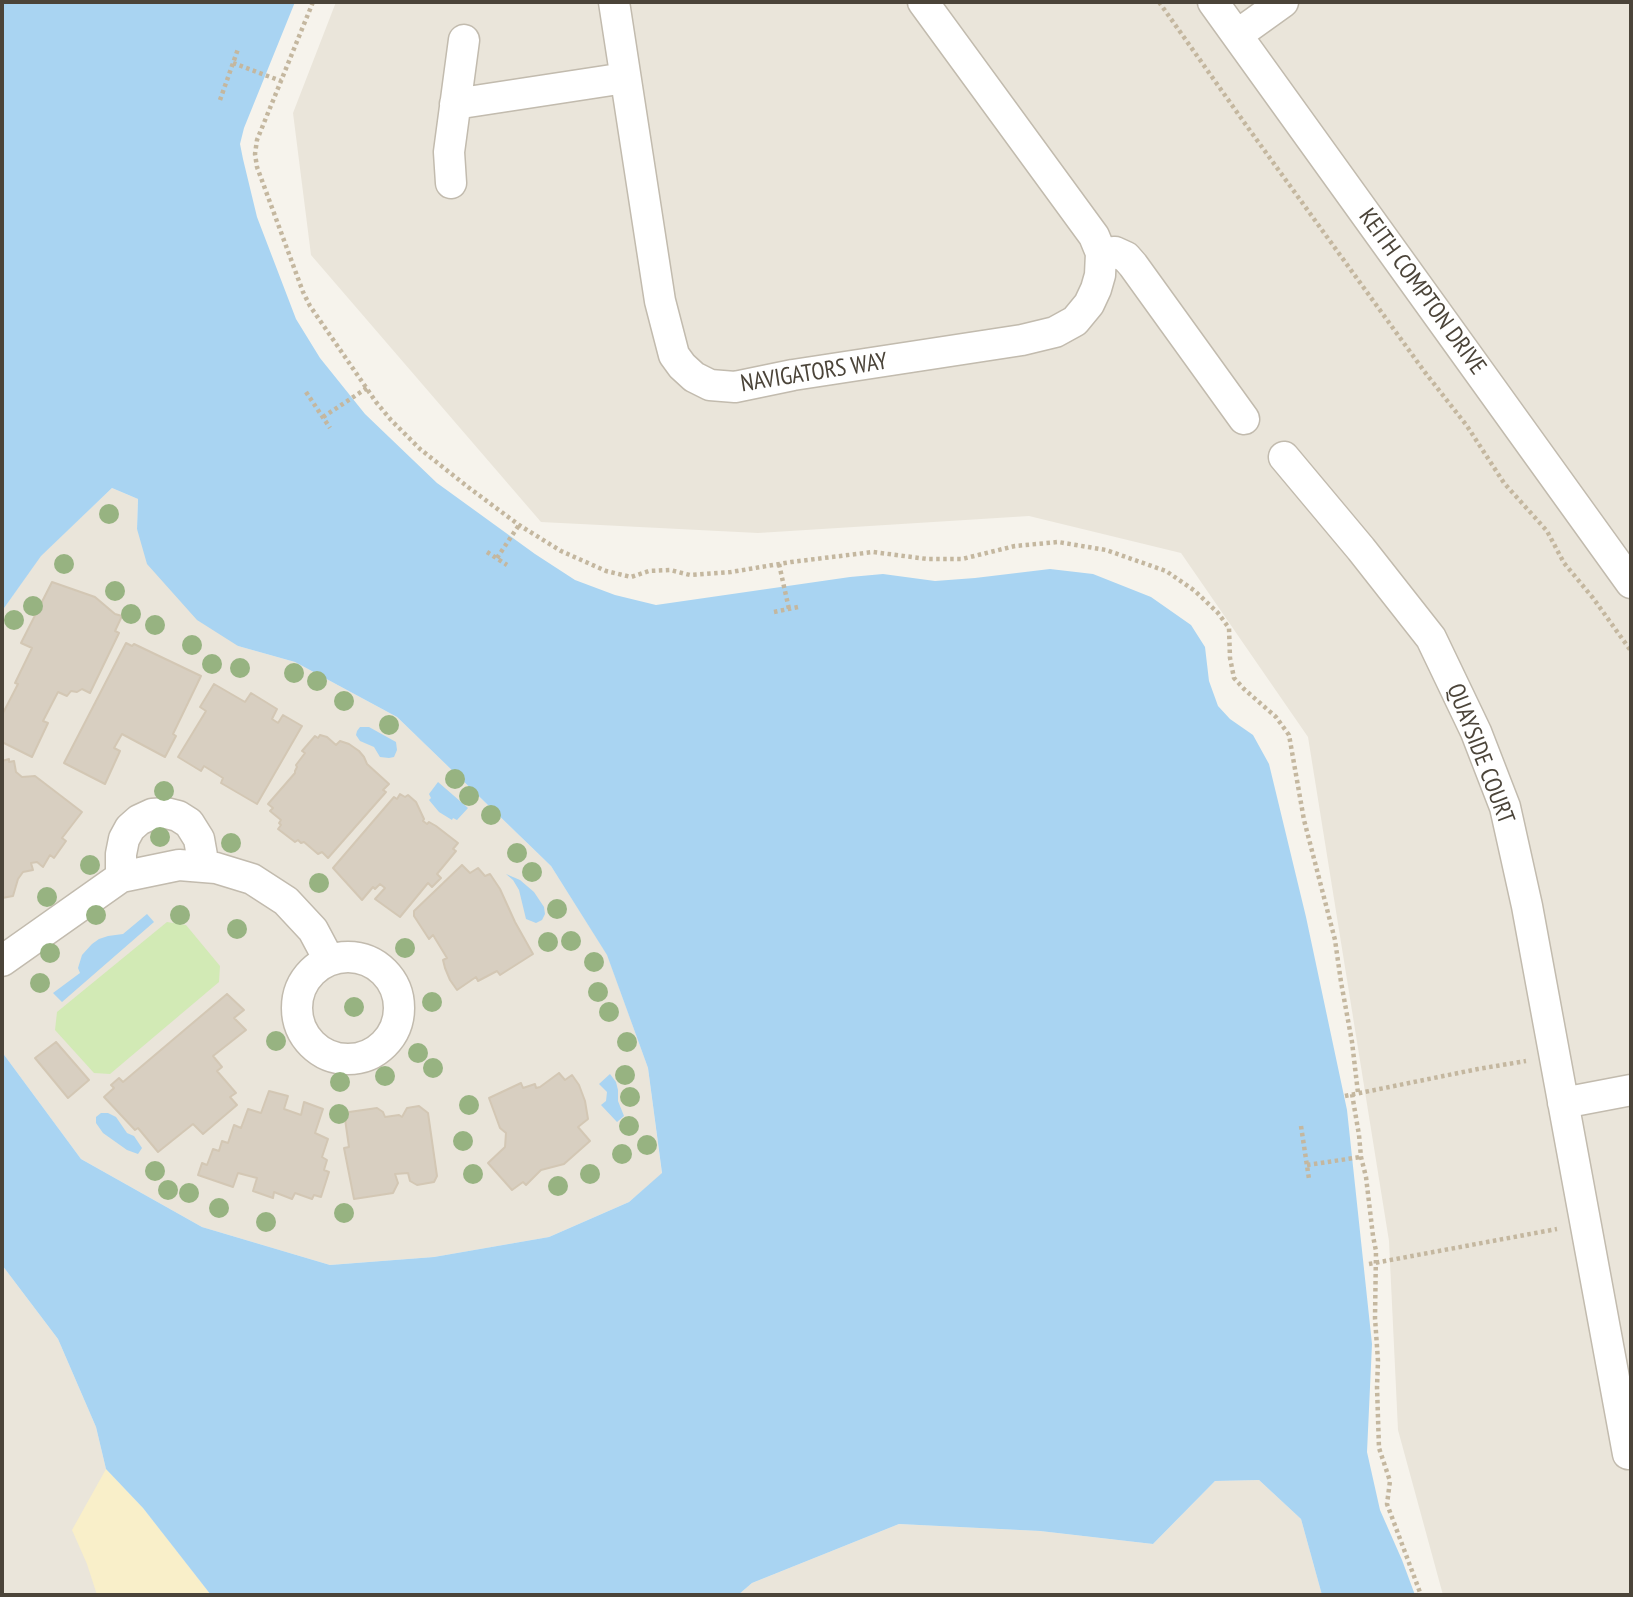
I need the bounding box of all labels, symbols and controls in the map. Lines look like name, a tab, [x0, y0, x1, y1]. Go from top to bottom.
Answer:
street label: KEITH COMPTON DRIVE	[1352, 203, 1492, 381]
street label: NAVIGATORS WAY	[739, 347, 889, 399]
street label: QUAYSIDE COURT	[1440, 680, 1520, 828]

